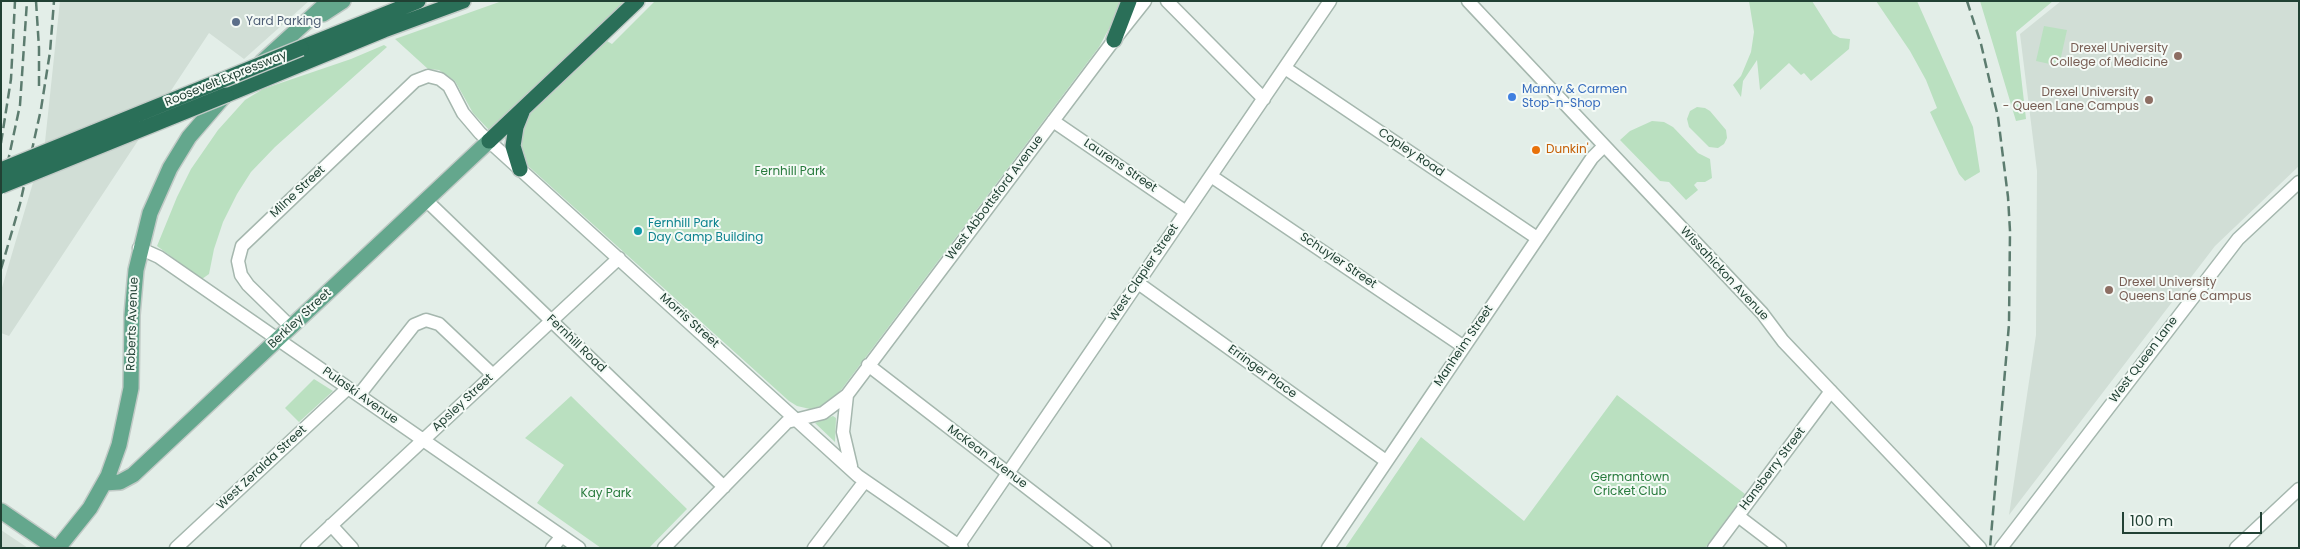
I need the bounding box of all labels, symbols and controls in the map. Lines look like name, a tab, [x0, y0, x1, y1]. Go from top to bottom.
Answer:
place label: Yard Parking	[246, 15, 321, 29]
marker: Yard Parking	[230, 16, 242, 28]
place label: Drexel University College of Medicine	[2050, 42, 2168, 70]
street label: Roosevelt Expressway	[163, 48, 289, 110]
marker: Drexel University College of Medicine	[2172, 50, 2184, 62]
place label: Manny & Carmen Stop-n-Shop	[1522, 83, 1627, 111]
place label: Drexel University - Queen Lane Campus	[2003, 86, 2139, 114]
marker: Manny & Carmen Stop-n-Shop	[1506, 91, 1518, 103]
marker: Drexel University - Queen Lane Campus	[2143, 94, 2155, 106]
street label: Copley Road	[1375, 126, 1447, 180]
street label: West Abbottsford Avenue	[943, 133, 1047, 263]
street label: Laurens Street	[1081, 136, 1159, 196]
place label: Dunkin'	[1546, 143, 1589, 157]
marker: Dunkin'	[1530, 144, 1542, 156]
street label: Milne Street	[268, 163, 328, 221]
park label: Fernhill Park	[754, 165, 826, 179]
place label: Fernhill Park Day Camp Building	[648, 217, 763, 245]
street label: West Clapier Street	[1106, 221, 1182, 325]
street label: Wissahickon Avenue	[1677, 224, 1771, 324]
marker: Fernhill Park Day Camp Building	[632, 225, 644, 237]
street label: Schuyler Street	[1297, 230, 1379, 292]
place label: Drexel University Queens Lane Campus	[2119, 276, 2252, 304]
street label: Roberts Avenue	[124, 277, 142, 371]
marker: Drexel University Queens Lane Campus	[2103, 284, 2115, 296]
street label: Berkley Street	[265, 286, 335, 352]
street label: Morris Street	[656, 291, 722, 351]
street label: Manheim Street	[1431, 303, 1497, 389]
street label: Fernhill Road	[543, 312, 609, 376]
street label: West Queen Lane	[2107, 314, 2181, 406]
street label: Erringer Place	[1225, 342, 1299, 402]
street label: Pulaski Avenue	[319, 364, 401, 428]
street label: Apsley Street	[430, 371, 496, 435]
street label: McKean Avenue	[944, 422, 1030, 492]
street label: West Zeralda Street	[214, 423, 310, 513]
street label: Hansberry Street	[1737, 425, 1809, 513]
park label: Germantown Cricket Club	[1591, 471, 1669, 499]
park label: Kay Park	[581, 487, 631, 501]
scale bar	[2125, 502, 2265, 534]
text: 100 m	[2130, 510, 2173, 531]

